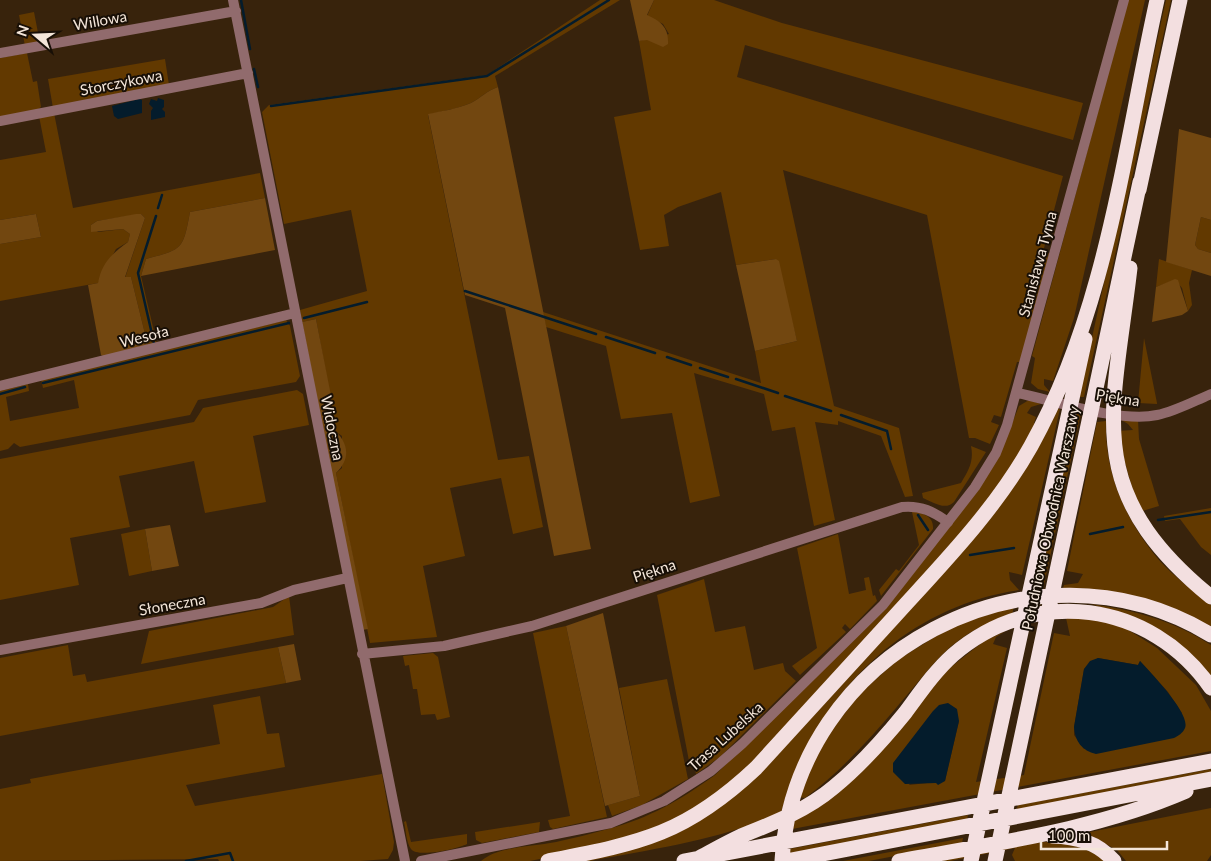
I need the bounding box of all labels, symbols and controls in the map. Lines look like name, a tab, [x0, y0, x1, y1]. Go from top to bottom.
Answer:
street label: Willowa	[72, 6, 128, 34]
north arrow	[10, 10, 60, 60]
text: N	[12, 23, 32, 38]
street label: Storczykowa	[78, 65, 164, 99]
street label: Stanisława Tyma	[1014, 209, 1060, 319]
street label: Wesoła	[118, 321, 170, 351]
street label: Piękna	[1095, 385, 1141, 409]
street label: Widoczna	[318, 394, 348, 462]
street label: Południowa Obwodnica Warszawy	[1017, 404, 1083, 632]
street label: Piękna	[630, 555, 678, 585]
street label: Słoneczna	[137, 589, 207, 619]
street label: Trasa Lubelska	[684, 698, 766, 774]
scale bar	[1041, 818, 1167, 850]
text: 100 m	[1048, 826, 1090, 844]

